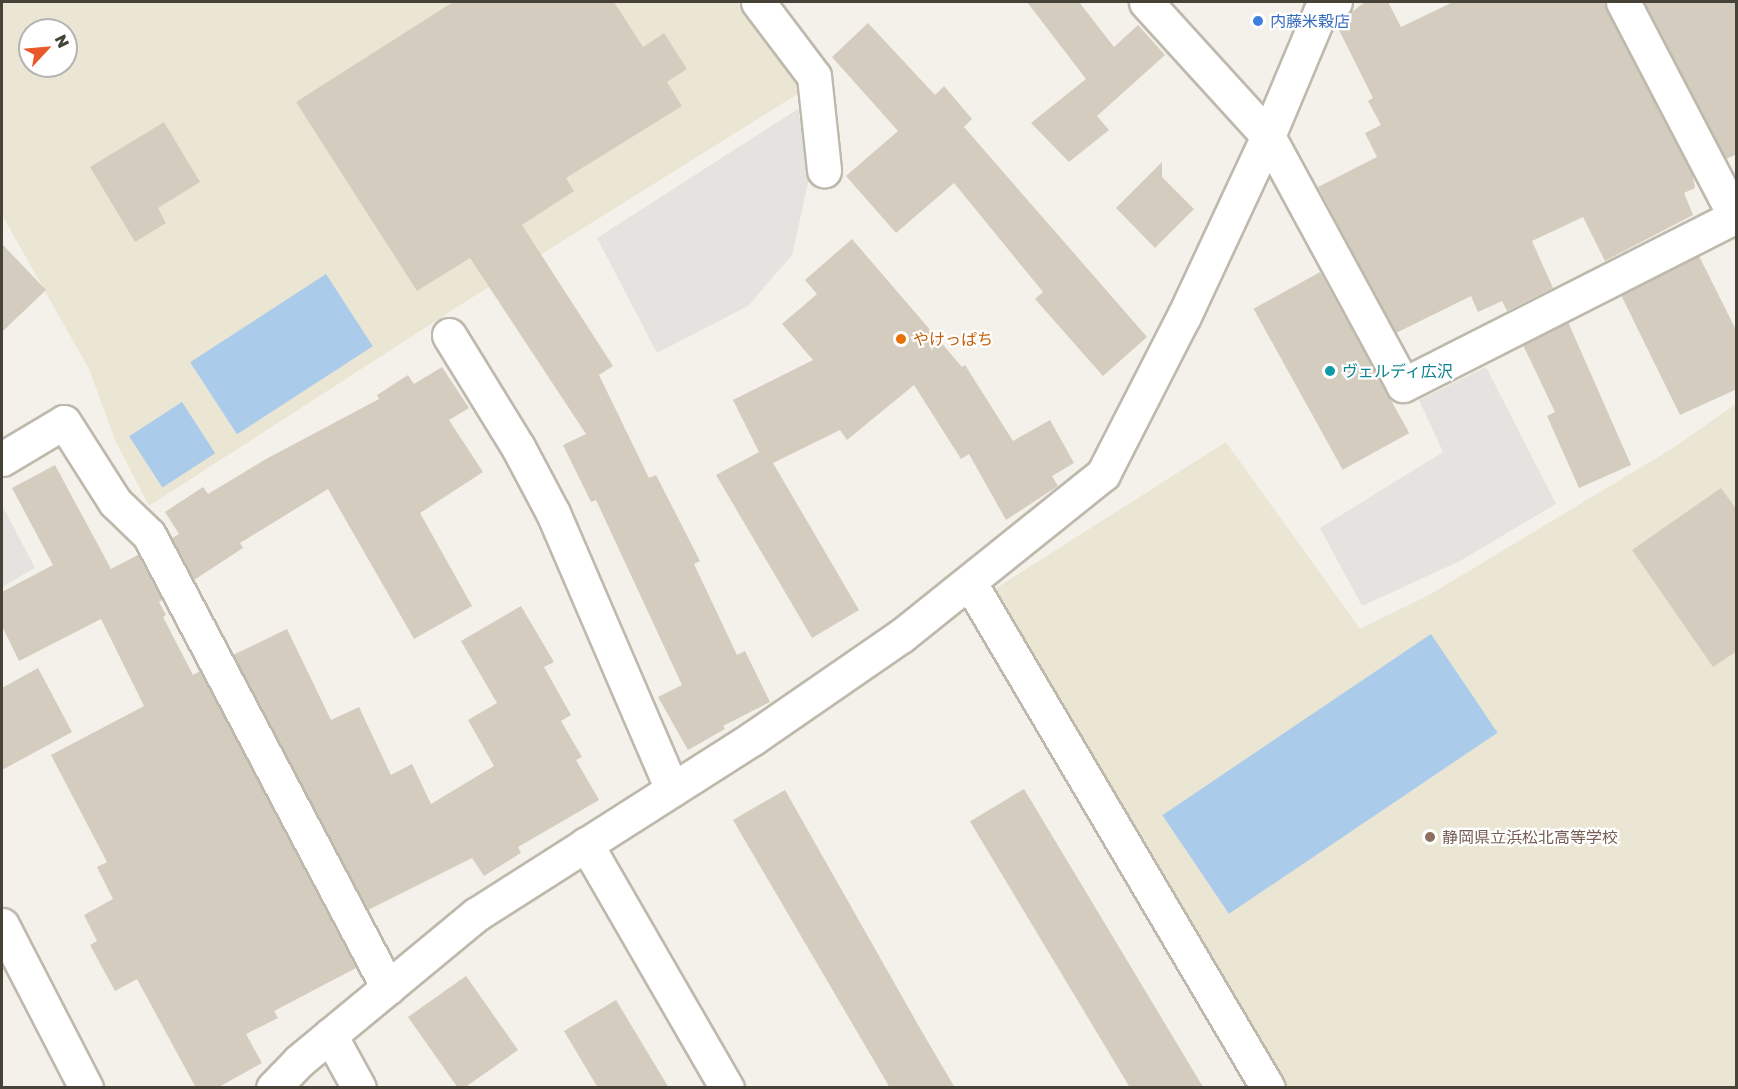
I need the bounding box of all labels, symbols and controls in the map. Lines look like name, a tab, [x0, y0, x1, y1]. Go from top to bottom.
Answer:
place label: 内藤米穀店	[1270, 11, 1350, 31]
marker: 内藤米穀店	[1251, 14, 1265, 28]
north arrow	[18, 18, 78, 78]
text: N	[51, 31, 74, 51]
place label: やけっぱち	[913, 329, 993, 349]
marker: やけっぱち	[894, 332, 908, 346]
place label: ヴェルディ広沢	[1342, 361, 1454, 381]
marker: ヴェルディ広沢	[1323, 364, 1337, 378]
place label: 静岡県立浜松北高等学校	[1442, 827, 1618, 847]
marker: 静岡県立浜松北高等学校	[1423, 830, 1437, 844]

